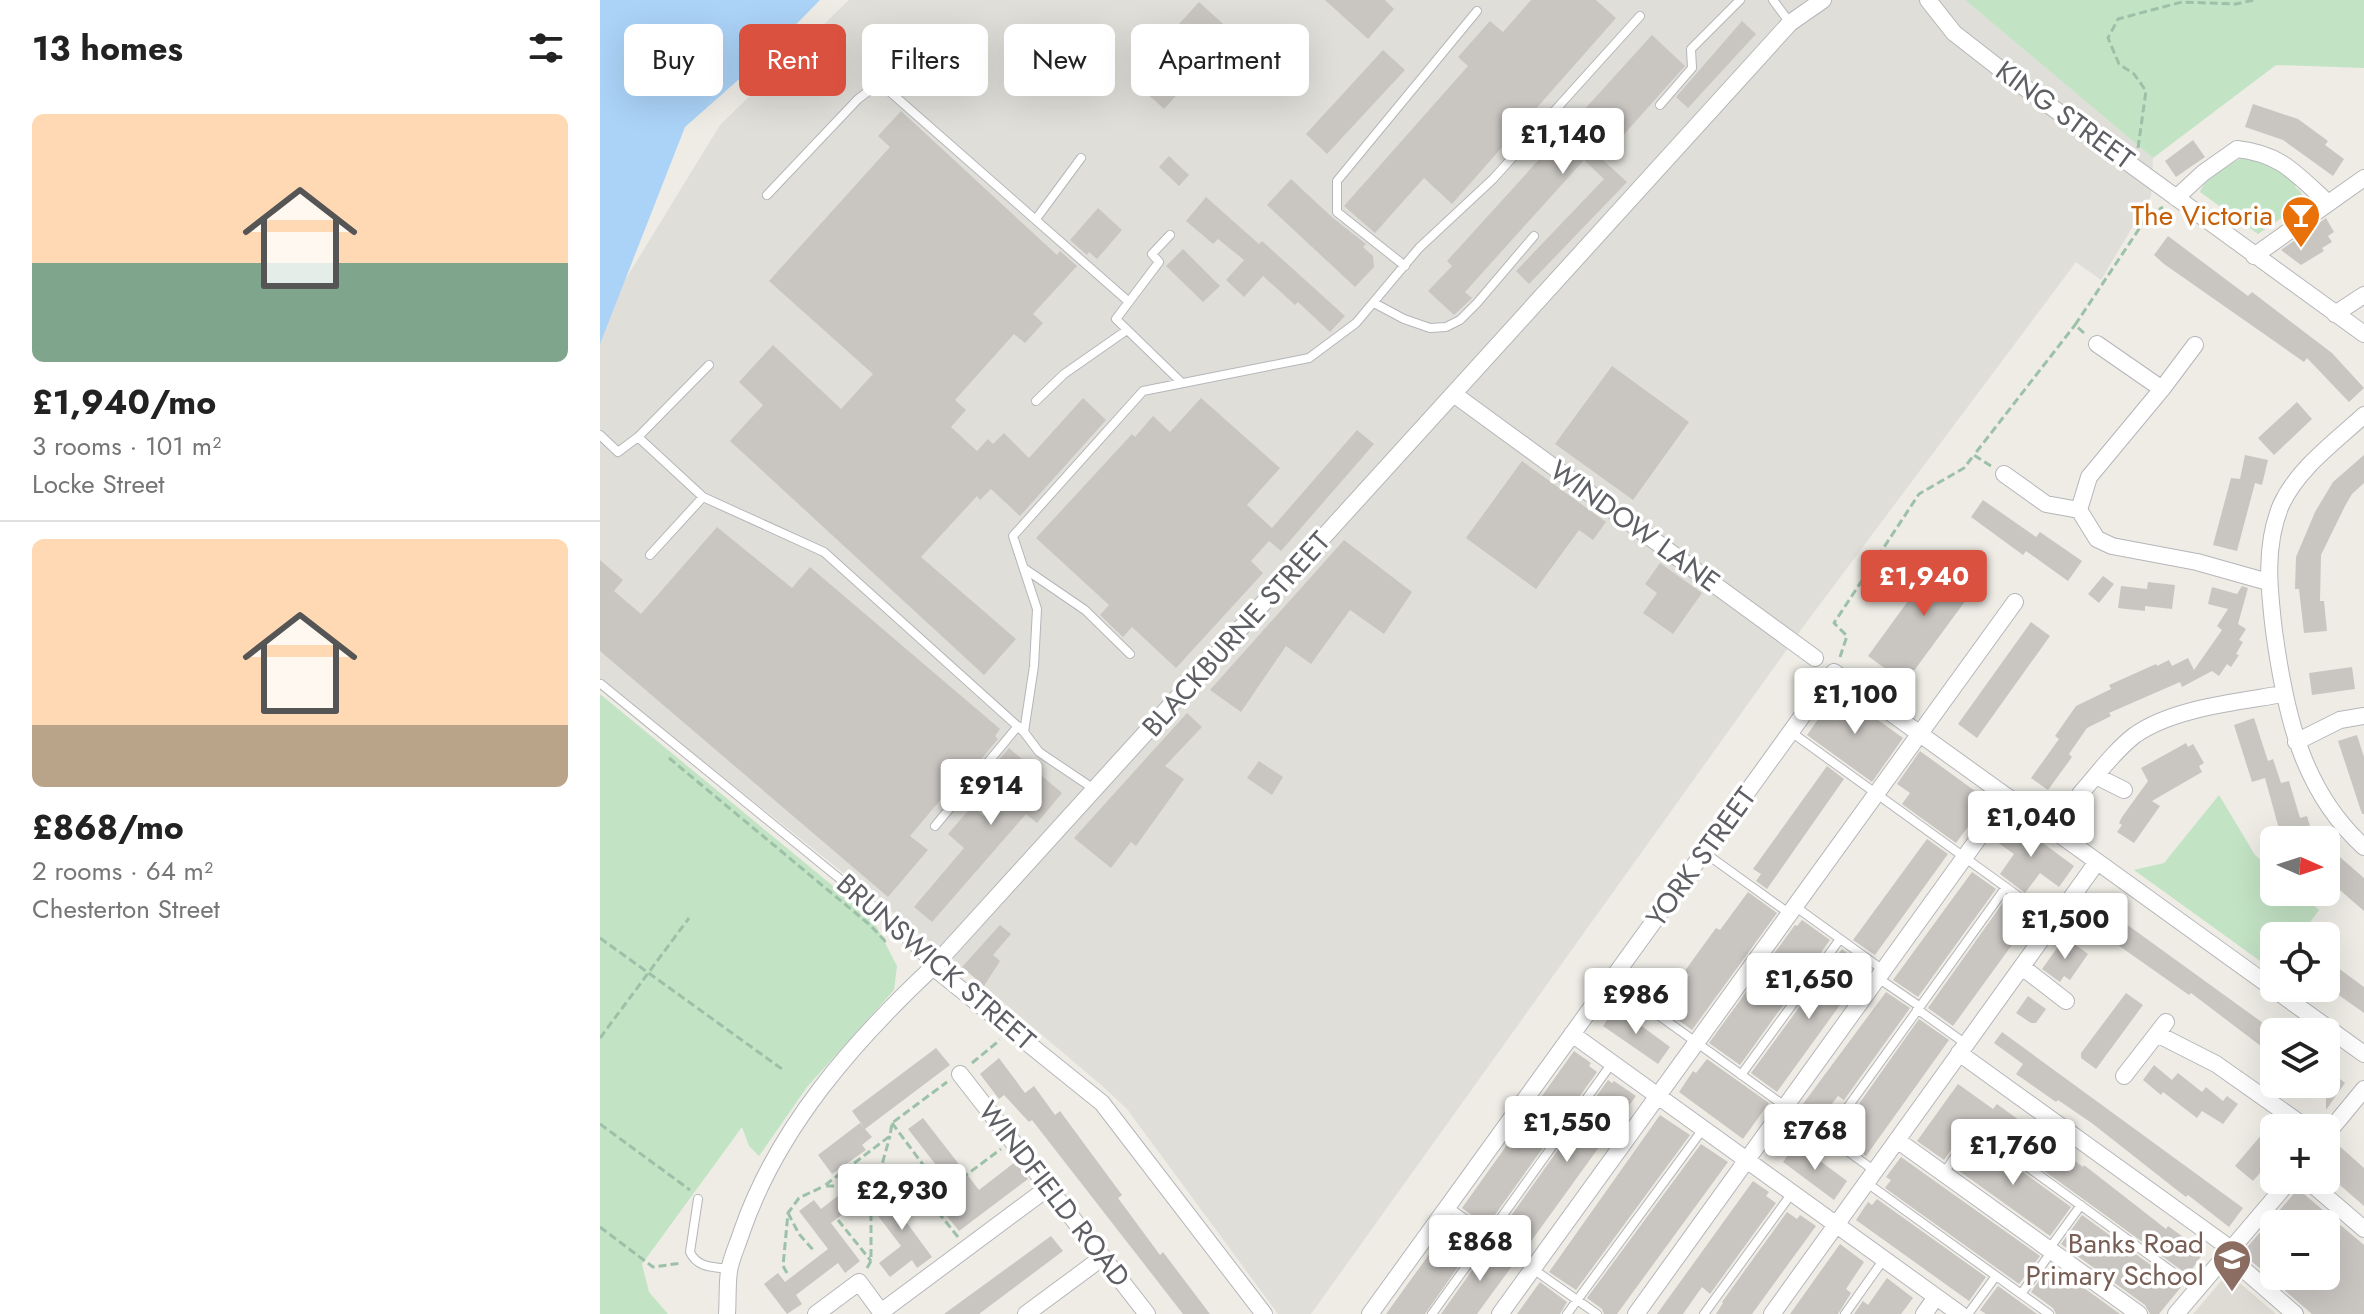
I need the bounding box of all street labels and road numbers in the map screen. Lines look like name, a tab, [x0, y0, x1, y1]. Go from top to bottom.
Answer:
street label: KING STREET	[1987, 51, 2143, 179]
street label: WINDOW LANE	[1541, 450, 1729, 602]
street label: BLACKBURNE STREET	[1132, 522, 1340, 746]
street label: YORK STREET	[1636, 779, 1766, 935]
street label: BRUNSWICK STREET	[828, 864, 1044, 1060]
street label: WINDFIELD ROAD	[968, 1092, 1140, 1296]

